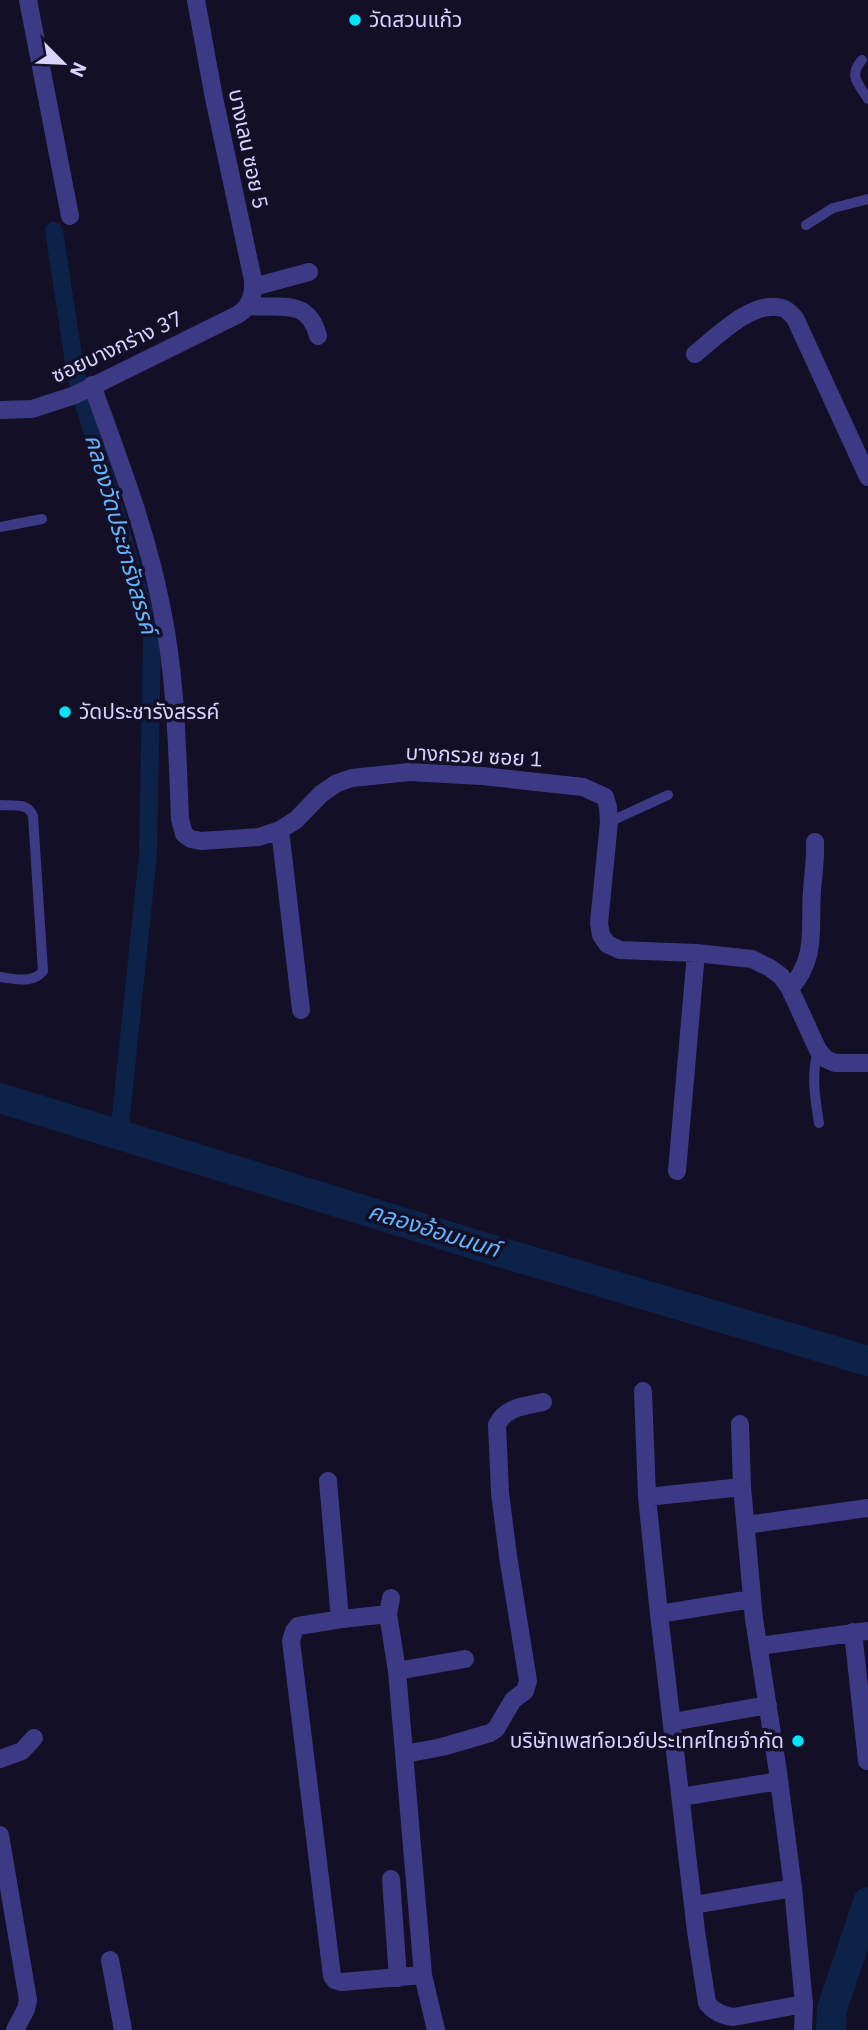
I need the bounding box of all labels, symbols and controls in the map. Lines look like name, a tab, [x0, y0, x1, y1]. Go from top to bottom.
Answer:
place label: วัดสวนแก้ว	[369, 5, 462, 33]
marker: วัดสวนแก้ว	[347, 12, 363, 28]
north arrow	[28, 28, 98, 98]
text: N	[65, 59, 92, 81]
street label: บางเลน ซอย 5	[223, 86, 275, 211]
street label: ซอยบางกร่าง 37	[47, 304, 187, 389]
water label: คลองวัดประชารังสรรค์	[79, 430, 166, 641]
place label: วัดประชารังสรรค์	[79, 697, 219, 725]
marker: วัดประชารังสรรค์	[57, 704, 73, 720]
street label: บางกรวย ซอย 1	[405, 737, 543, 773]
water label: คลองอ้อมนนท์	[365, 1195, 507, 1264]
place label: บริษัทเพสท์อเวย์ประเทศไทยจำกัด	[510, 1726, 784, 1754]
marker: บริษัทเพสท์อเวย์ประเทศไทยจำกัด	[790, 1733, 806, 1749]

